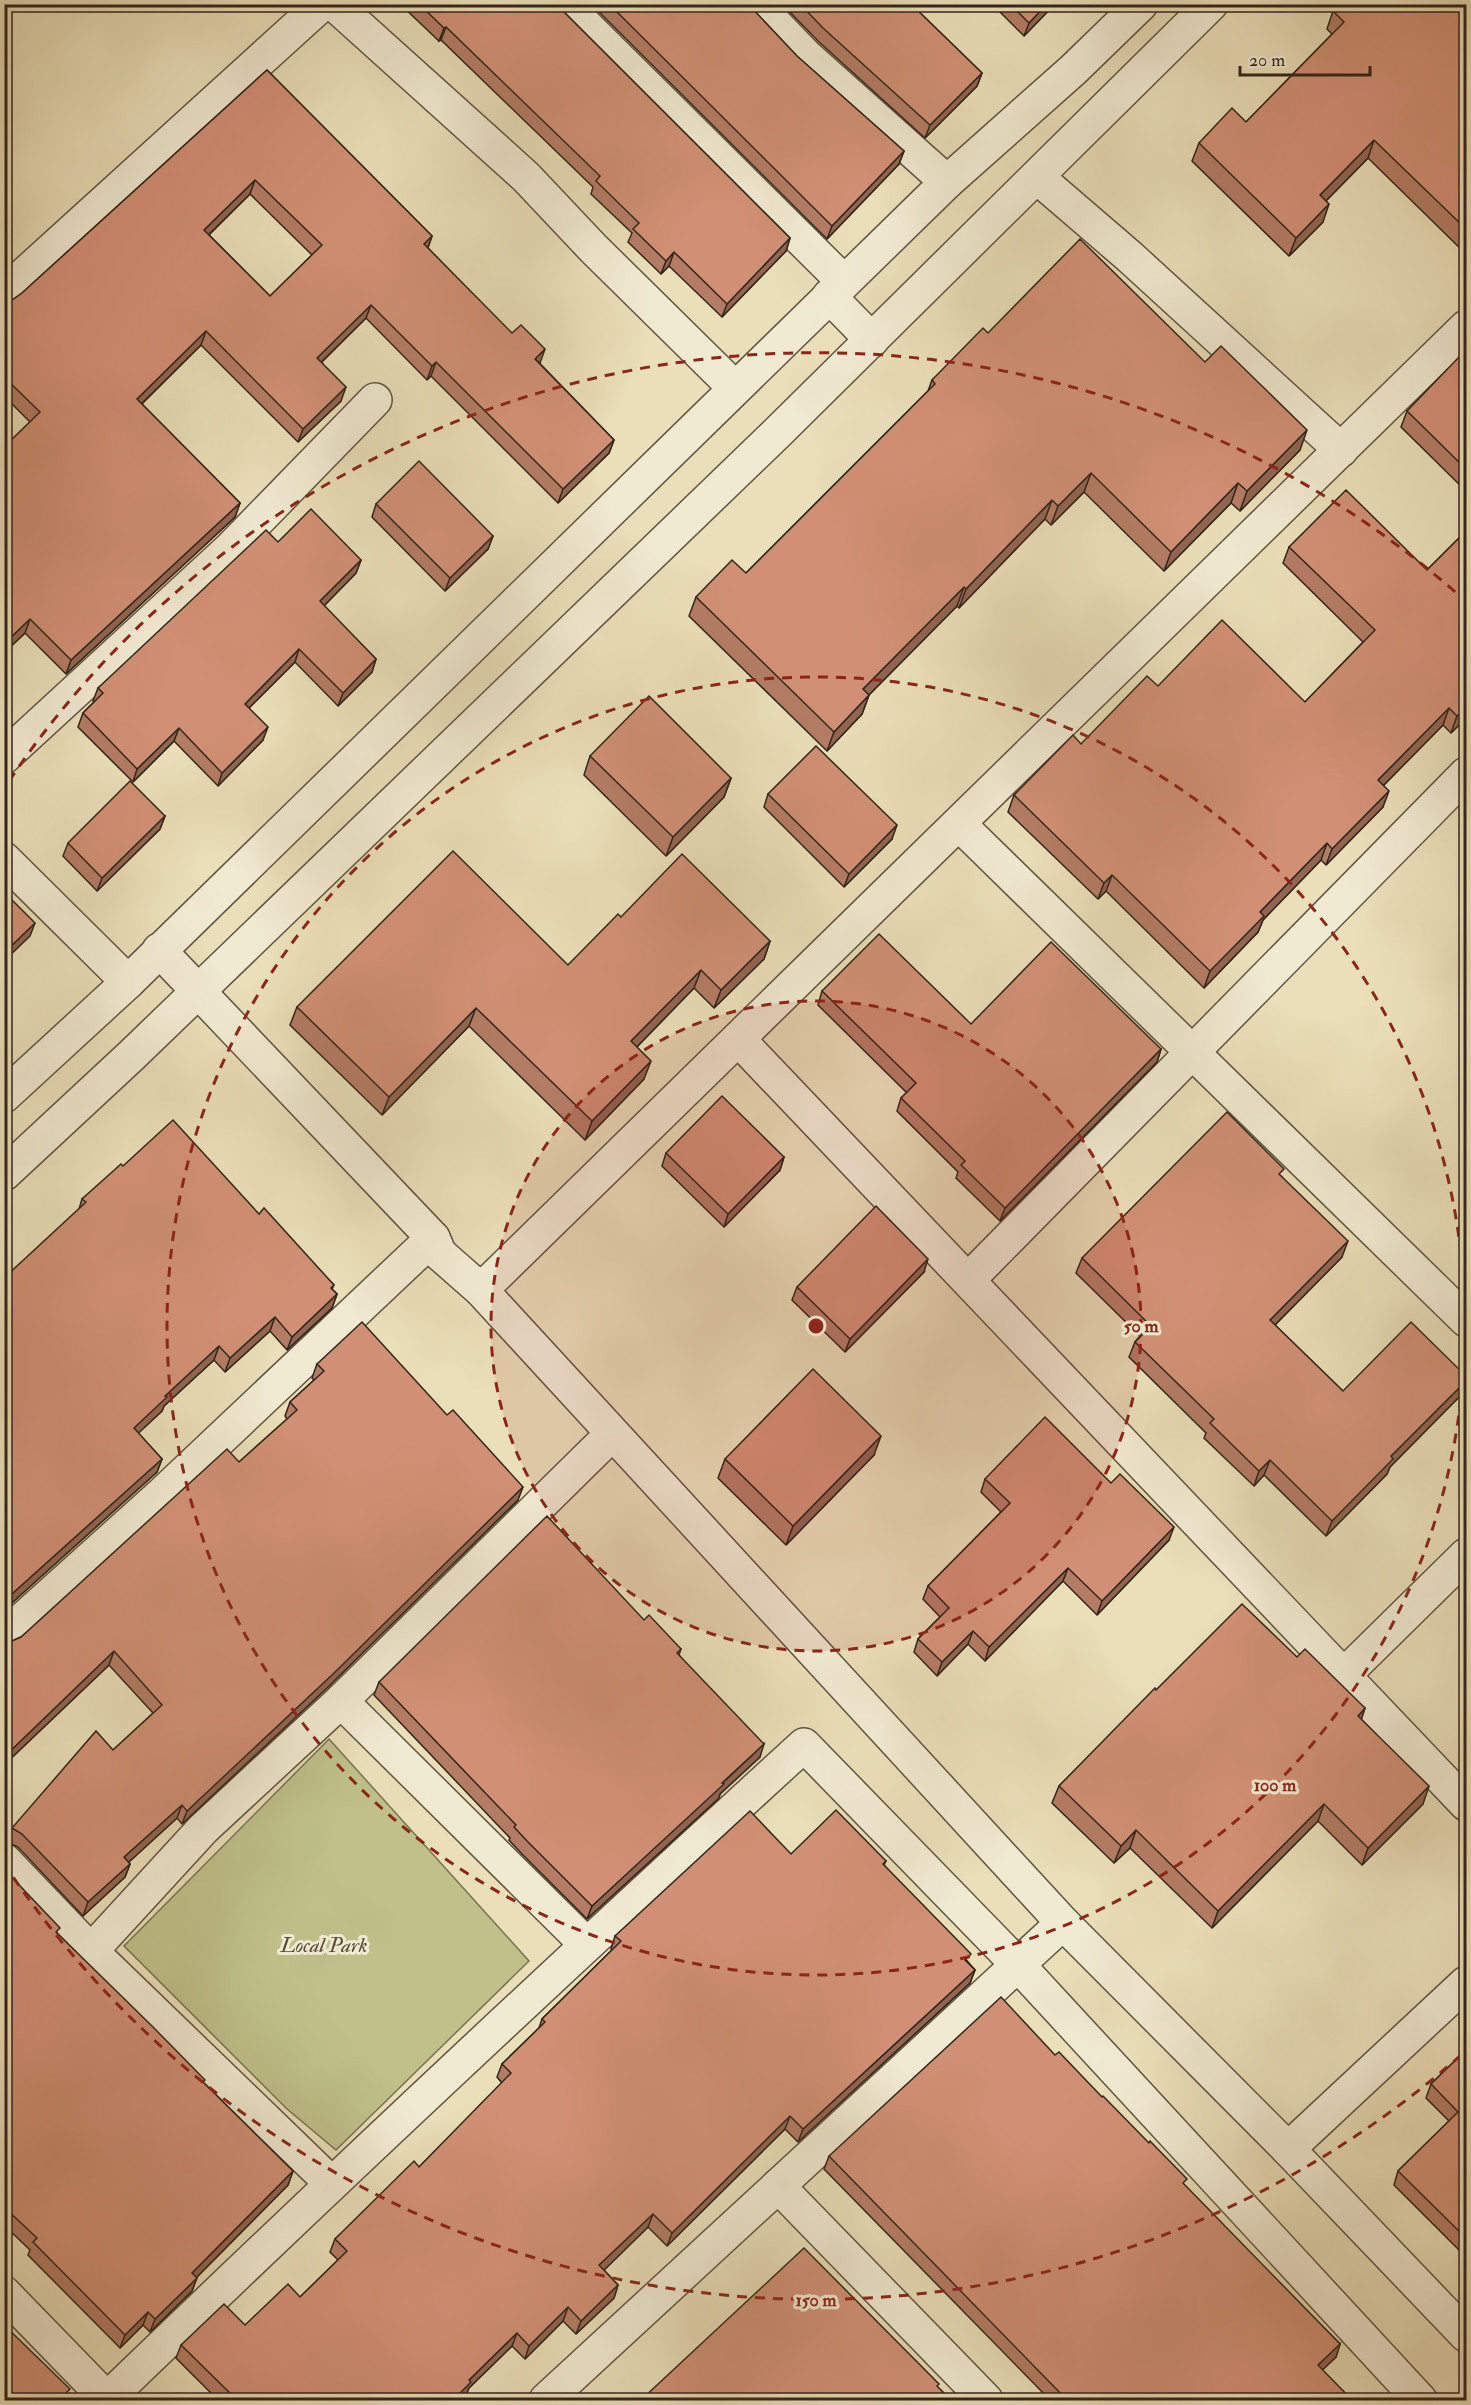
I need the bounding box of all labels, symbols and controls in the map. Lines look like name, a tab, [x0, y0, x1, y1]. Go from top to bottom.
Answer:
scale bar	[1240, 39, 1370, 77]
text: 20 m	[1249, 49, 1285, 72]
text: 50 m	[1124, 1315, 1159, 1338]
centre of rings	[806, 1316, 826, 1336]
text: 100 m	[1254, 1774, 1297, 1797]
park label: Local Park	[280, 1932, 367, 1959]
text: 150 m	[795, 2289, 838, 2312]

